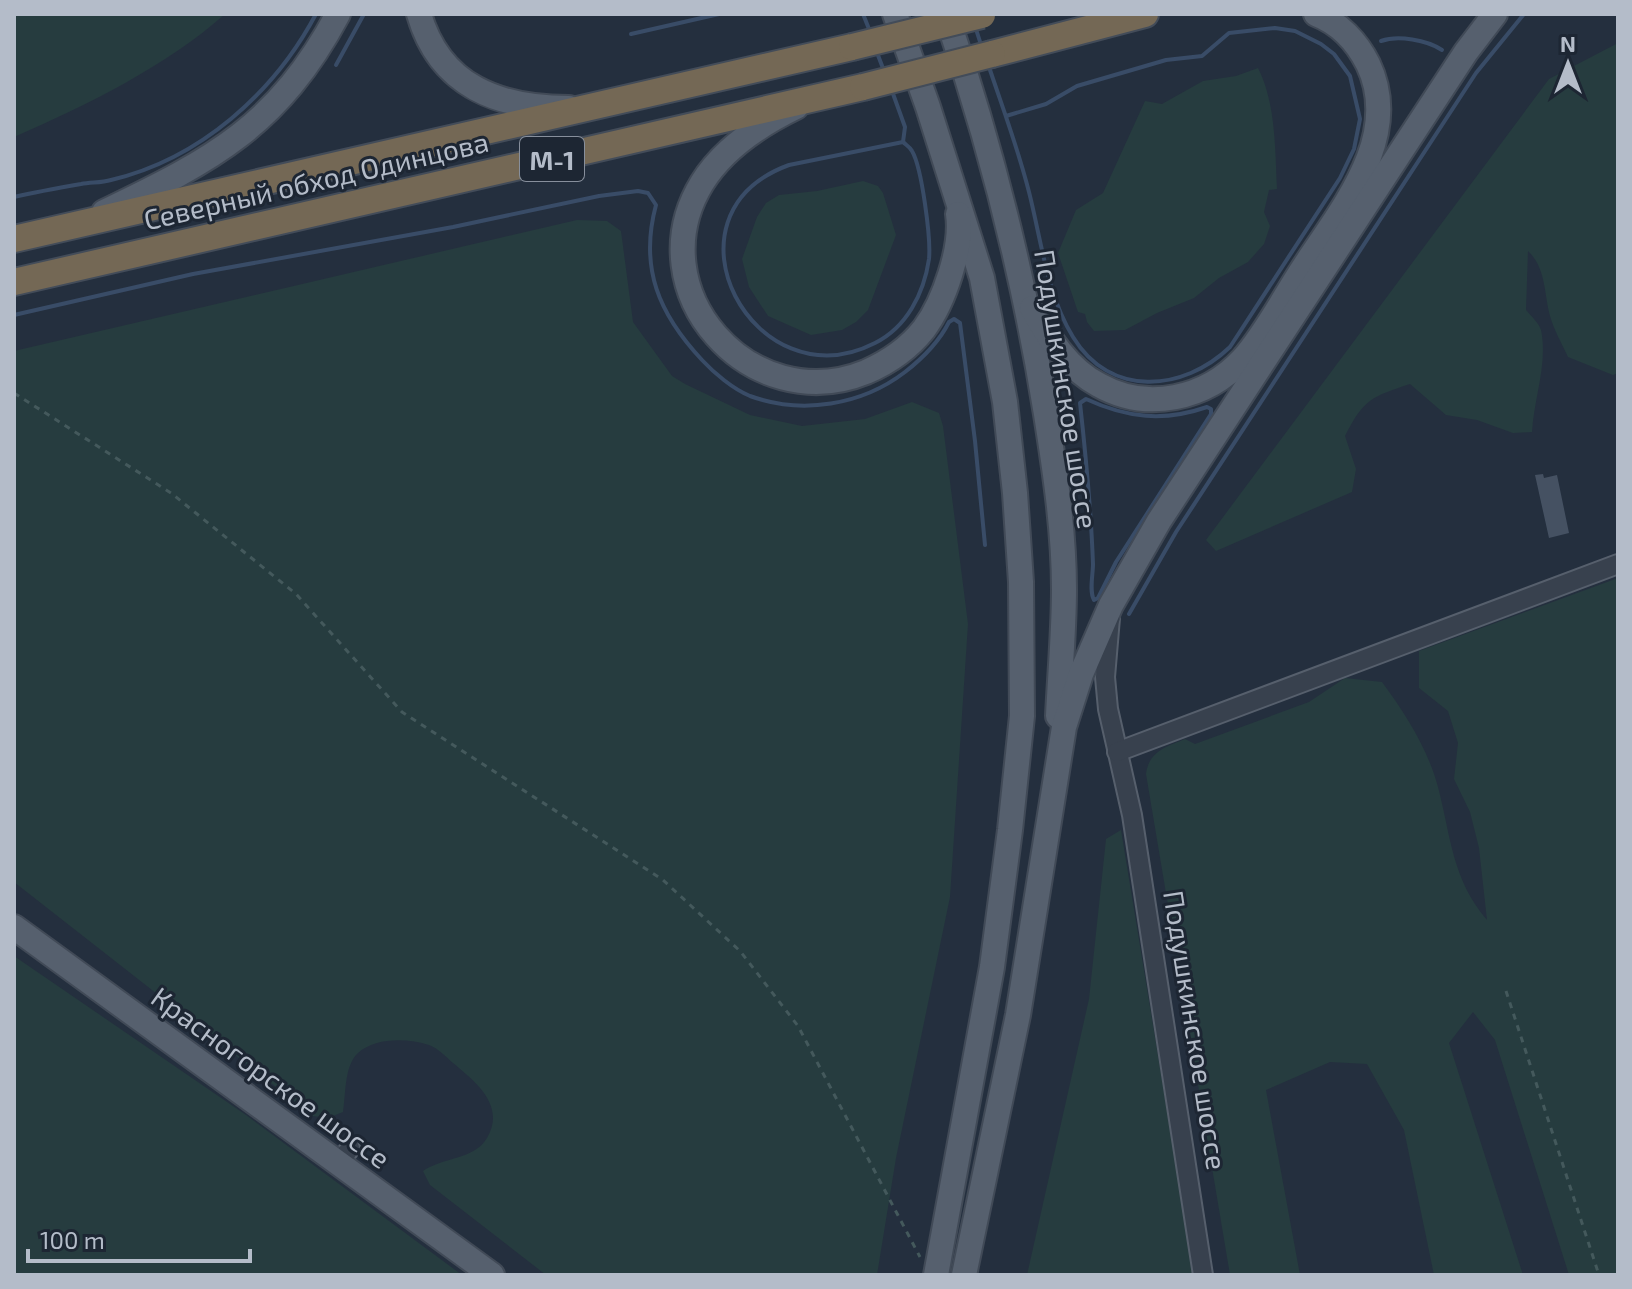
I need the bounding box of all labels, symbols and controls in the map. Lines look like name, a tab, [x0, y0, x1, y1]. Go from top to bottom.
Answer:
north arrow	[1528, 24, 1608, 104]
text: N	[1560, 30, 1576, 56]
street label: Северный обход Одинцова	[140, 124, 492, 236]
road number: М-1	[520, 137, 584, 181]
street label: Подушкинское шоссе	[1028, 247, 1106, 531]
street label: Подушкинское шоссе	[1157, 888, 1235, 1172]
street label: Красногорское шоссе	[145, 979, 397, 1175]
scale bar	[28, 1213, 250, 1263]
text: 100 m	[40, 1225, 105, 1254]

